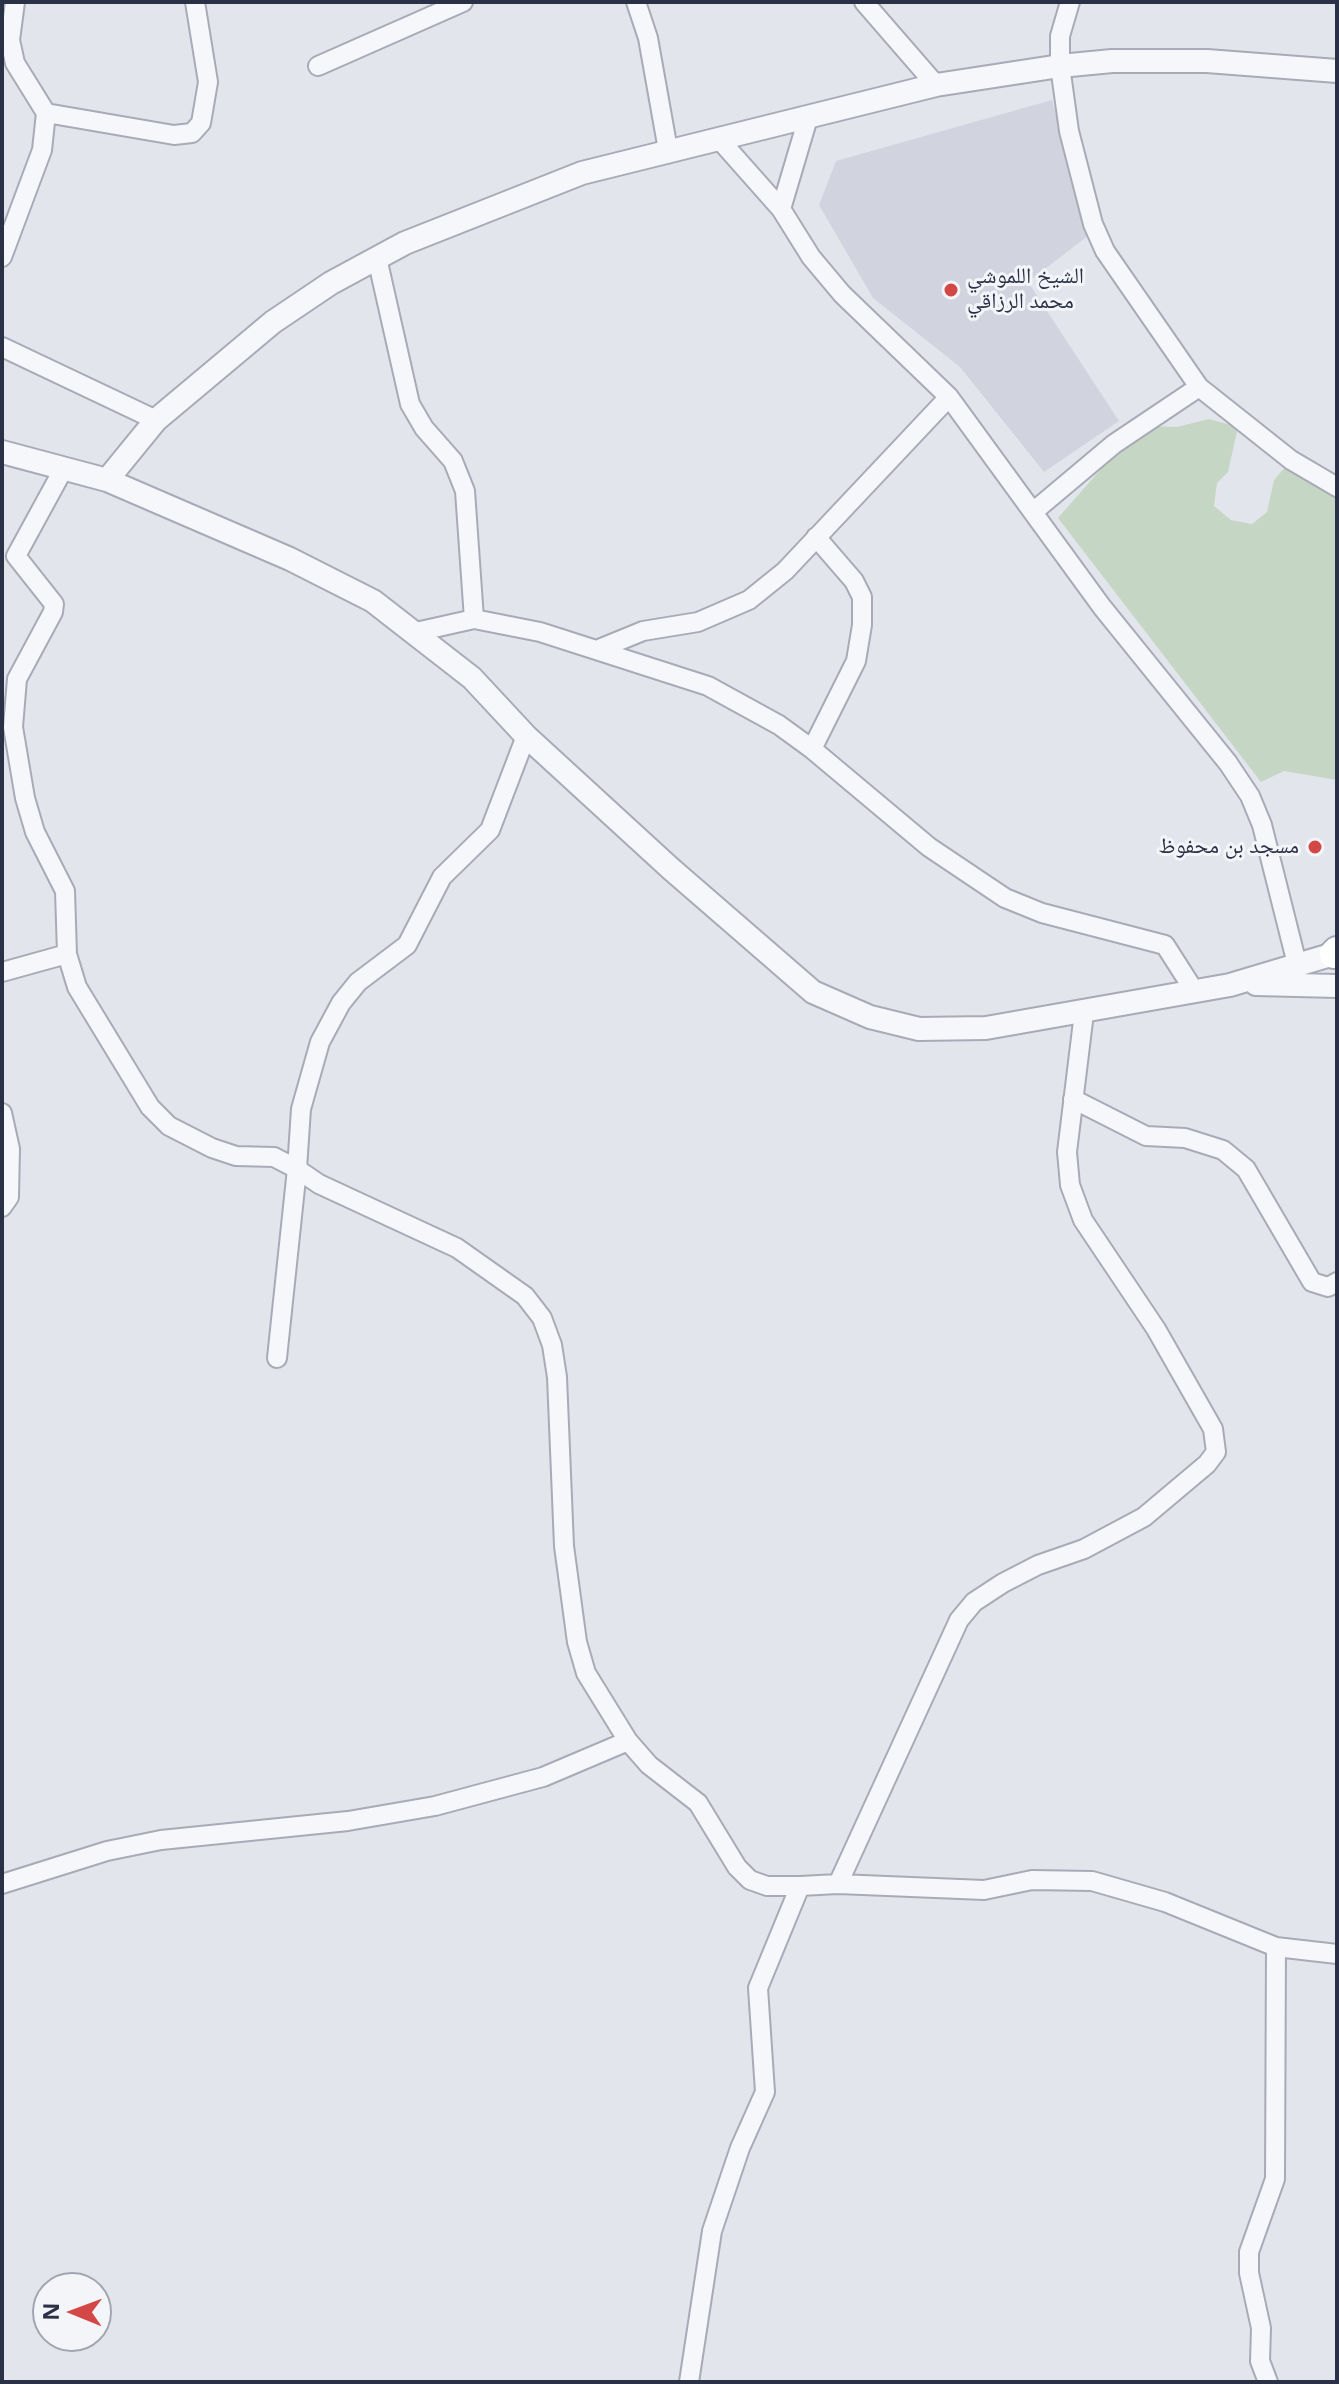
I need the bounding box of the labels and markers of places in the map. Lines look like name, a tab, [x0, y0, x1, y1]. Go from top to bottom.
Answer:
place label: الشيخ اللموشي محمد الرزاقي	[967, 264, 1084, 316]
marker: الشيخ اللموشي محمد الرزاقي	[942, 281, 960, 299]
place label: مسجد بن محفوظ	[1159, 834, 1299, 860]
marker: مسجد بن محفوظ	[1306, 838, 1324, 856]

